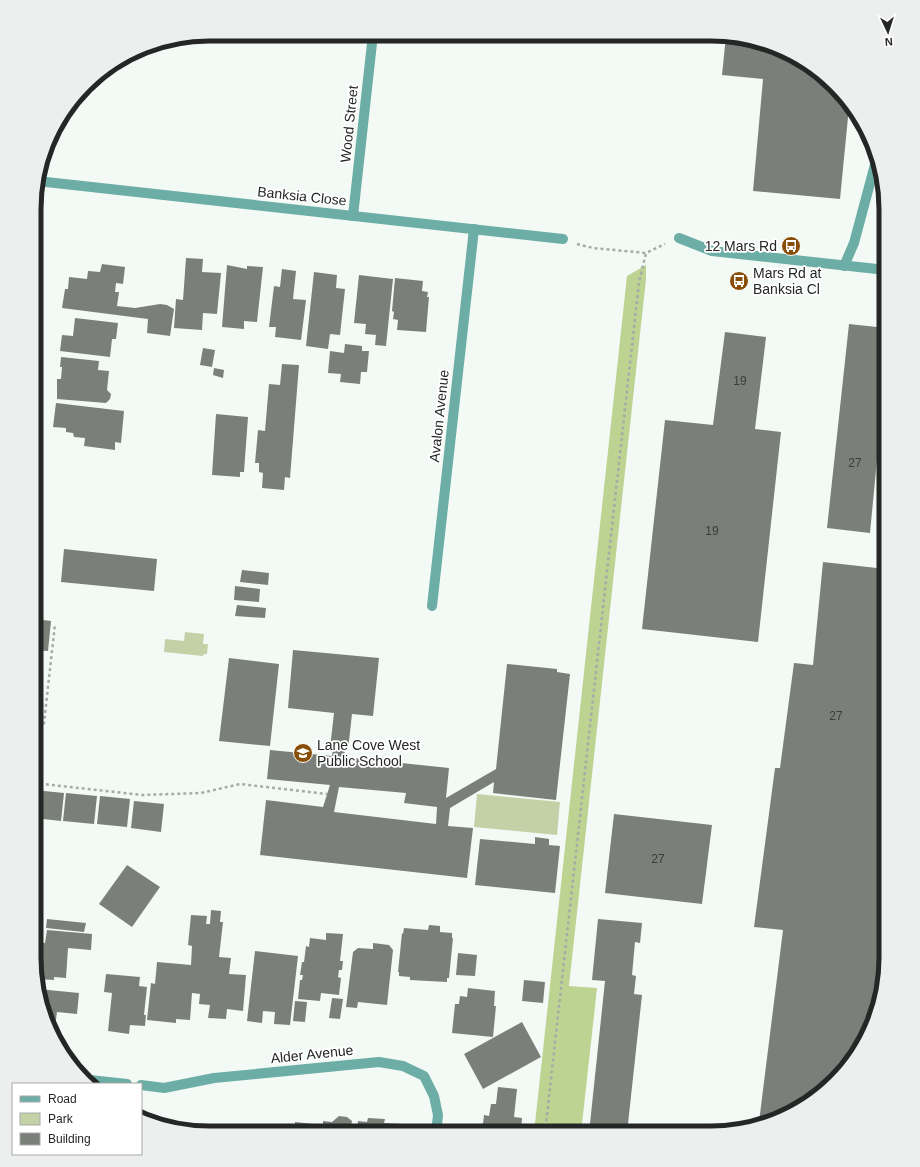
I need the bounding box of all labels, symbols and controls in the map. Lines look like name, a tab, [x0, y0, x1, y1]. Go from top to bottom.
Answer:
north arrow	[868, 12, 908, 52]
text: N	[884, 36, 893, 48]
street label: Wood Street	[337, 84, 361, 163]
street label: Banksia Close	[257, 183, 348, 209]
bus stop icon: 12 Mars Rd	[780, 235, 802, 257]
place label: 12 Mars Rd	[705, 238, 777, 254]
place label: Mars Rd at Banksia Cl	[753, 265, 822, 297]
bus stop icon: Mars Rd at Banksia Cl	[728, 270, 750, 292]
street label: Avalon Avenue	[426, 369, 452, 463]
house number: 19	[733, 374, 747, 388]
house number: 27	[848, 456, 862, 470]
house number: 19	[705, 524, 719, 538]
house number: 27	[829, 709, 843, 723]
place label: Lane Cove West Public School	[317, 737, 420, 769]
school or university icon: Lane Cove West Public School	[292, 742, 314, 764]
house number: 27	[651, 852, 665, 866]
street label: Alder Avenue	[270, 1042, 354, 1066]
legend	[12, 1083, 142, 1155]
text: Road	[48, 1092, 77, 1106]
text: Park	[48, 1112, 74, 1126]
text: Building	[48, 1132, 91, 1146]

